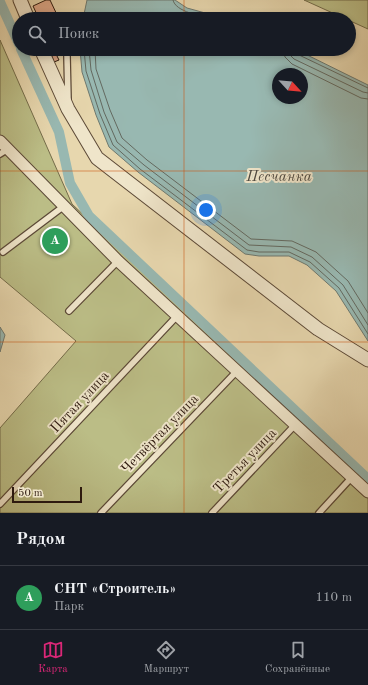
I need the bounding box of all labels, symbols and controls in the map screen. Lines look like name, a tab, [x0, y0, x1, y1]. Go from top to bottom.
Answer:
search box	[12, 12, 356, 56]
icon: search	[26, 23, 48, 45]
text: Поиск	[58, 27, 99, 42]
north arrow	[272, 68, 308, 104]
water label: Песчанка	[245, 170, 312, 185]
your location	[196, 200, 216, 220]
pin: A	[42, 226, 68, 256]
street label: Пятая улица	[48, 368, 112, 436]
street label: Четвёртая улица	[119, 392, 201, 476]
street label: Третья улица	[211, 426, 279, 496]
scale bar	[12, 485, 82, 504]
text: 50 m	[18, 488, 43, 499]
text: Рядом	[16, 531, 65, 548]
text: СНТ «Строитель»	[54, 582, 177, 597]
text: A	[24, 591, 34, 604]
text: 110 m	[315, 591, 352, 604]
text: Парк	[54, 600, 84, 613]
tab: Карта	[38, 639, 68, 677]
tab: Маршрут	[144, 639, 189, 677]
tab: Сохранённые	[265, 639, 330, 677]

